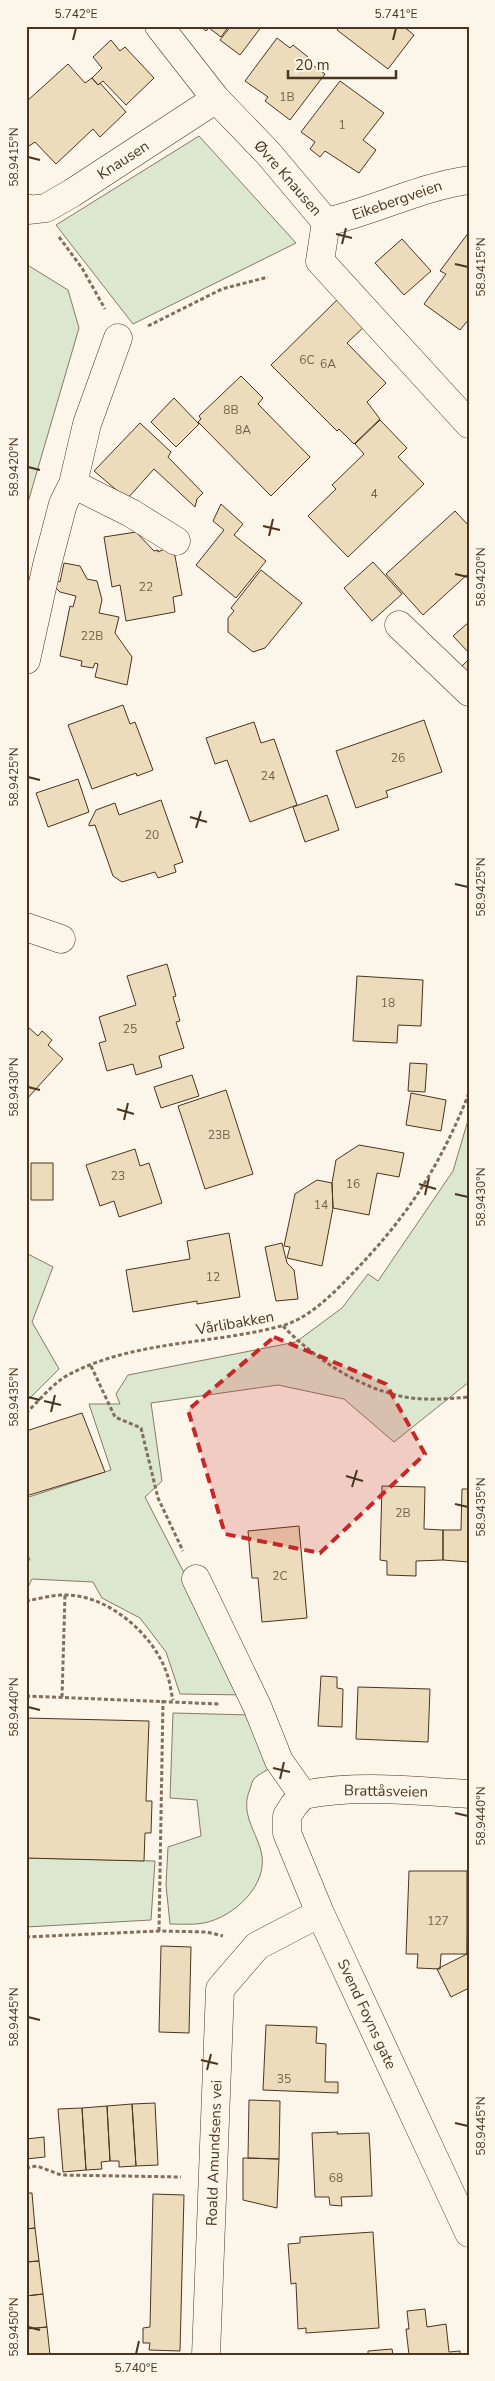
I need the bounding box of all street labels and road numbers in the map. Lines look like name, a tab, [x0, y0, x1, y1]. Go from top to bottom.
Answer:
street label: Knausen	[93, 136, 153, 184]
street label: Øvre Knausen	[250, 136, 326, 220]
street label: Eikebergveien	[349, 175, 445, 225]
street label: Vårlibakken	[194, 1306, 276, 1340]
street label: Brattåsveien	[344, 1780, 428, 1802]
street label: Svend Foyns gate	[333, 1956, 401, 2072]
street label: Roald Amundsens vei	[201, 2079, 227, 2227]

